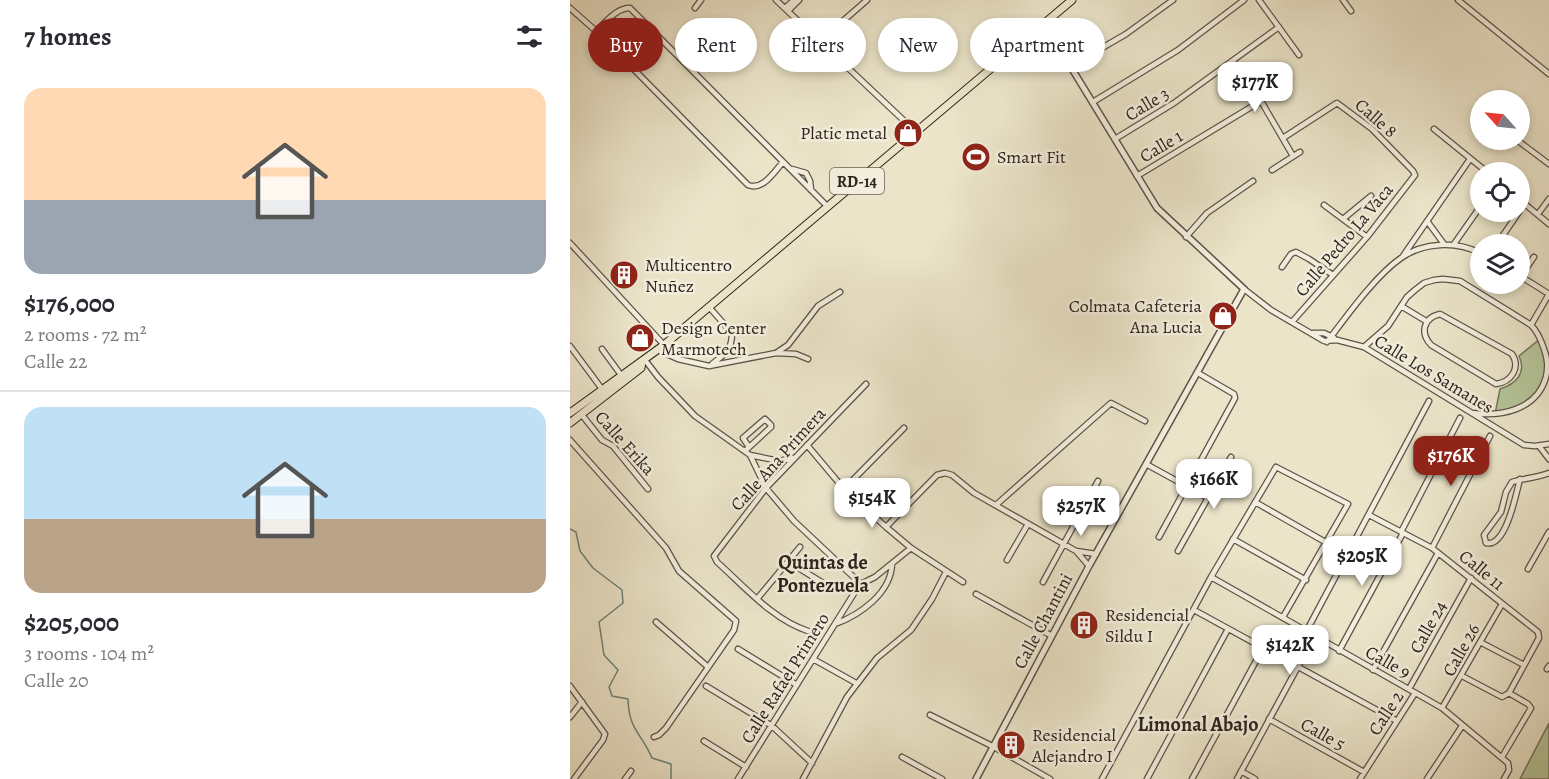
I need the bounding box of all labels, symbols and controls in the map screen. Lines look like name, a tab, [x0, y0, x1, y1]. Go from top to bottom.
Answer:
chip: Buy	[588, 18, 663, 72]
chip: Rent	[675, 18, 757, 72]
chip: Filters	[769, 18, 866, 72]
chip: New	[878, 18, 958, 72]
chip: Apartment	[970, 18, 1105, 72]
text: 7 homes	[24, 19, 112, 54]
icon: filters	[513, 20, 546, 53]
pin: $177K	[1213, 62, 1297, 113]
text: $177K	[1232, 68, 1278, 95]
street label: Calle 3	[1120, 81, 1174, 127]
north arrow	[1470, 90, 1530, 150]
map controls	[1470, 90, 1530, 294]
street label: Calle 8	[1350, 93, 1402, 143]
shop icon: Platic metal	[892, 117, 924, 149]
place label: Platic metal	[800, 121, 888, 145]
street label: Calle 1	[1135, 124, 1187, 168]
icon: home	[231, 127, 339, 235]
sports icon: Smart Fit	[960, 141, 992, 173]
place label: Smart Fit	[997, 145, 1066, 169]
button: locate	[1470, 162, 1530, 222]
road number: RD-14	[830, 168, 884, 194]
street label: Calle Pedro La Vaca	[1289, 178, 1399, 302]
button: layers	[1470, 234, 1530, 294]
place label: Multicentro Nuñez	[645, 253, 732, 298]
building icon: Multicentro Nuñez	[608, 259, 640, 291]
text: $176,000	[24, 286, 115, 321]
place label: Colmata Cafeteria Ana Lucia	[1069, 294, 1203, 339]
shop icon: Colmata Cafeteria Ana Lucia	[1207, 300, 1239, 332]
place label: Design Center Marmotech	[661, 316, 766, 361]
text: 2 rooms · 72 m²	[24, 321, 146, 348]
shop icon: Design Center Marmotech	[624, 322, 656, 354]
street label: Calle Los Samanes	[1370, 329, 1498, 419]
text: Calle 22	[24, 348, 88, 375]
street label: Calle Ana Primera	[725, 402, 831, 516]
street label: Calle Erika	[590, 406, 661, 481]
pin: $176K	[1409, 436, 1493, 487]
text: $176K	[1427, 442, 1475, 469]
icon: home	[231, 446, 339, 554]
pin: $166K	[1172, 459, 1256, 510]
text: $166K	[1190, 465, 1238, 492]
pin: $154K	[830, 478, 914, 529]
text: $154K	[848, 484, 896, 511]
pin: $257K	[1039, 486, 1123, 537]
text: $257K	[1056, 492, 1106, 519]
pin: $205K	[1320, 536, 1404, 587]
text: $205K	[1337, 542, 1387, 569]
street label: Calle 11	[1454, 544, 1510, 596]
district label: Quintas de Pontezuela	[777, 549, 870, 599]
street label: Calle Chantini	[1008, 569, 1078, 673]
street label: Calle 24	[1404, 596, 1452, 658]
place label: Residencial Sildu I	[1105, 603, 1190, 648]
text: $205,000	[24, 605, 119, 640]
street label: Calle Rafael Primero	[735, 608, 835, 748]
building icon: Residencial Sildu I	[1068, 609, 1100, 641]
street label: Calle 26	[1437, 619, 1485, 681]
pin: $142K	[1248, 625, 1332, 676]
text: $142K	[1266, 631, 1314, 658]
text: 3 rooms · 104 m²	[24, 640, 154, 667]
street label: Calle 9	[1361, 640, 1415, 684]
text: Calle 20	[24, 667, 89, 694]
street label: Calle 2	[1363, 686, 1410, 740]
district label: Limonal Abajo	[1137, 711, 1259, 738]
street label: Calle 5	[1296, 712, 1350, 756]
place label: Residencial Alejandro I	[1031, 723, 1117, 768]
building icon: Residencial Alejandro I	[995, 729, 1027, 761]

